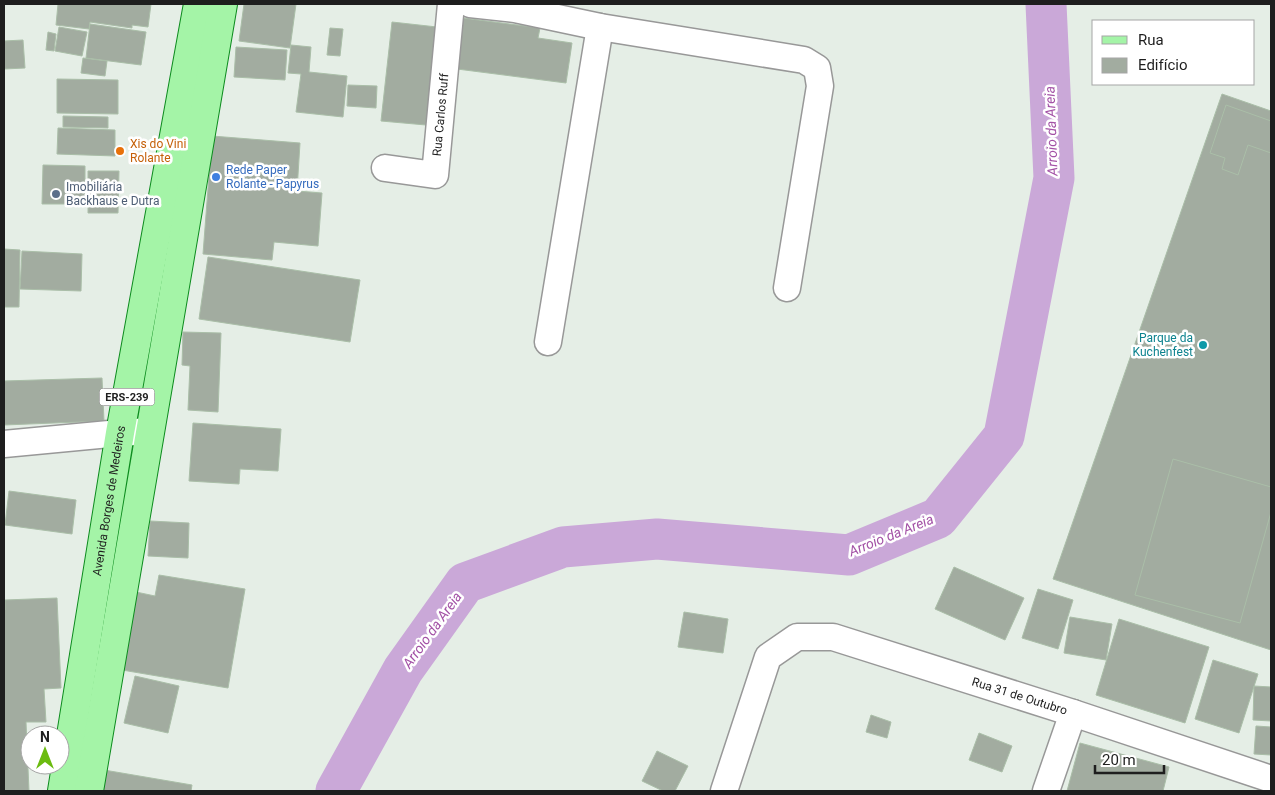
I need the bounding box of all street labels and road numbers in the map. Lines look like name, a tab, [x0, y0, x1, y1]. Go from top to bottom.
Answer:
street label: Rua Carlos Ruff	[430, 72, 452, 157]
road number: ERS-239	[100, 388, 154, 406]
street label: Avenida Borges de Medeiros	[90, 424, 128, 577]
street label: Rua 31 de Outubro	[970, 674, 1069, 718]

